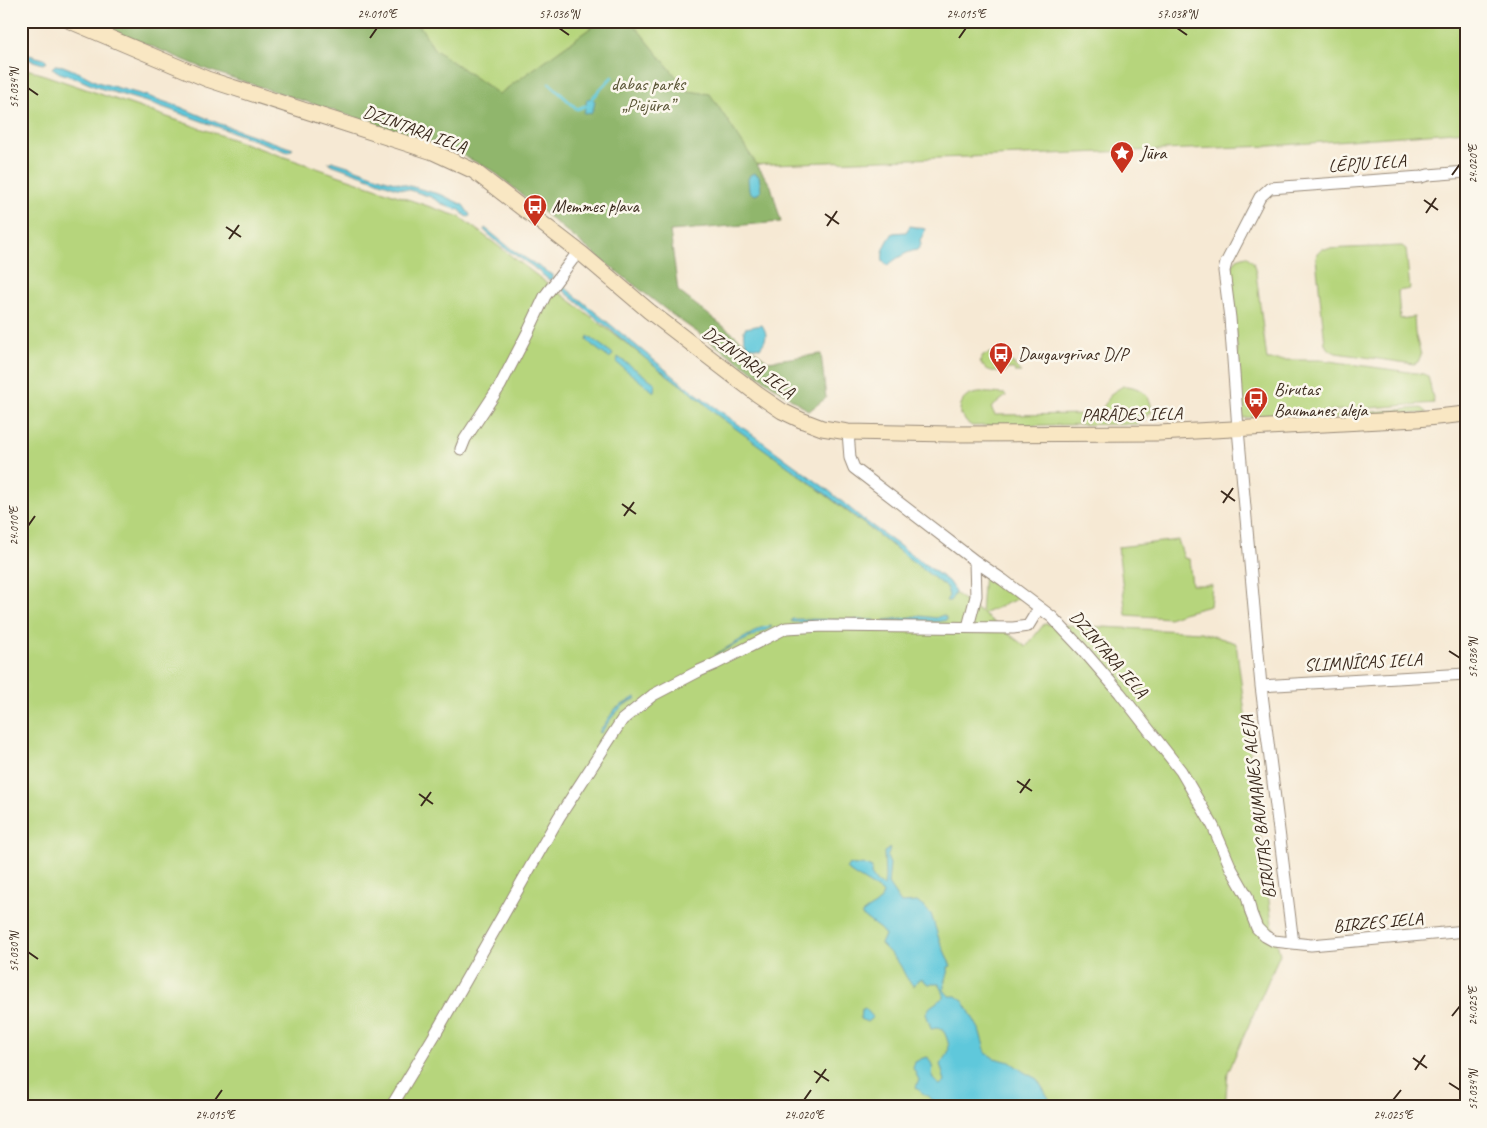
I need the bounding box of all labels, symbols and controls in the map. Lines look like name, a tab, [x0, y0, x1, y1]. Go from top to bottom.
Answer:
text: 24.010°E	[357, 6, 398, 22]
text: 57.036°N	[539, 6, 581, 22]
text: 24.015°E	[946, 6, 987, 22]
text: 57.038°N	[1157, 6, 1199, 22]
text: 57.034°N	[6, 66, 22, 108]
park label: dabas parks „Piejūra”	[611, 73, 687, 116]
street label: DZINTARA IELA	[360, 100, 471, 158]
place icon: Jūra	[1109, 140, 1135, 174]
place label: Jūra	[1139, 142, 1168, 164]
text: 24.020°E	[1465, 143, 1481, 184]
street label: LĒPJU IELA	[1327, 149, 1407, 177]
bus stop icon: Memmes pļava	[522, 193, 548, 227]
place label: Memmes pļava	[552, 195, 641, 217]
street label: DZINTARA IELA	[699, 321, 800, 403]
bus stop icon: Daugavgrīvas D/P	[988, 341, 1014, 375]
place label: Daugavgrīvas D/P	[1018, 343, 1130, 365]
place label: Birutas Baumanes aleja	[1274, 378, 1369, 421]
bus stop icon: Birutas Baumanes aleja	[1243, 386, 1269, 420]
street label: PARĀDES IELA	[1082, 402, 1183, 426]
text: 24.010°E	[6, 505, 22, 546]
street label: DZINTARA IELA	[1065, 606, 1154, 703]
text: 57.036°N	[1465, 636, 1481, 678]
street label: SLIMNĪCAS IELA	[1304, 648, 1423, 676]
street label: BIRUTAS BAUMANES ALEJA	[1236, 713, 1280, 900]
street label: BIRZES IELA	[1332, 907, 1425, 937]
text: 57.030°N	[6, 930, 22, 972]
text: 24.025°E	[1465, 985, 1481, 1026]
text: 57.034°N	[1465, 1068, 1481, 1110]
text: 24.015°E	[195, 1107, 236, 1123]
text: 24.020°E	[784, 1107, 825, 1123]
text: 24.025°E	[1373, 1107, 1414, 1123]

